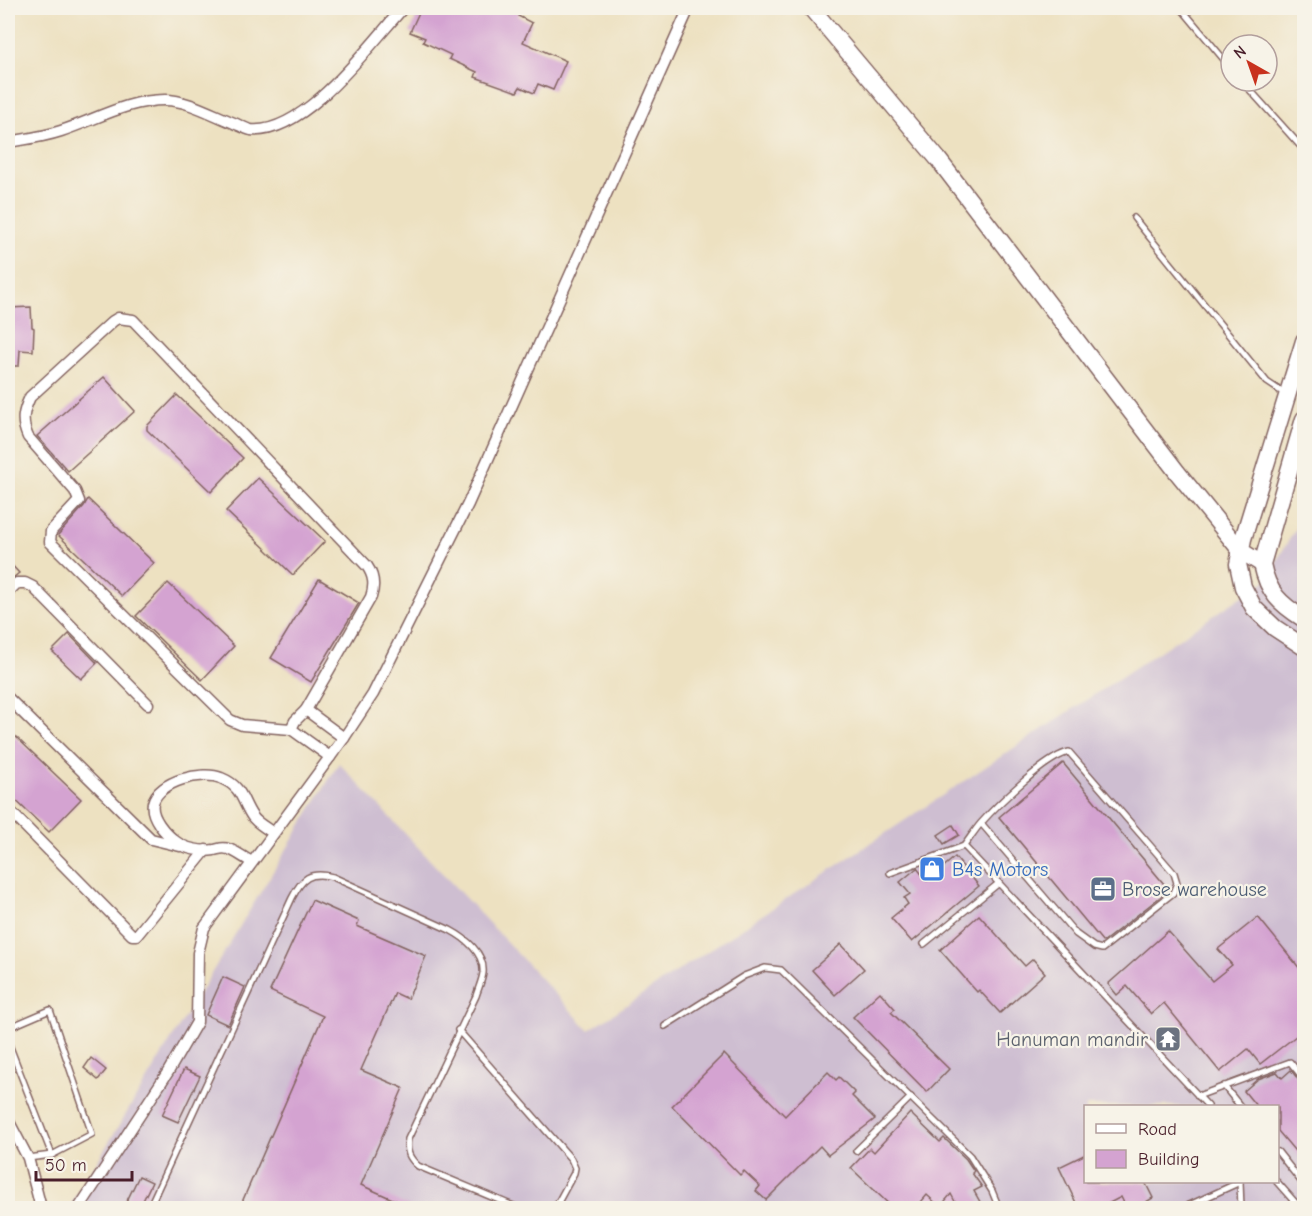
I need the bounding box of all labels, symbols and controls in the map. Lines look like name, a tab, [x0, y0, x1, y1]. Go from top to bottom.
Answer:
north arrow	[1219, 33, 1279, 93]
text: N	[1230, 42, 1250, 63]
shop icon: B4s Motors	[917, 854, 947, 884]
place label: B4s Motors	[952, 858, 1048, 881]
office icon: Brose warehouse	[1088, 874, 1118, 904]
place label: Brose warehouse	[1122, 878, 1267, 901]
temple icon: Hanuman mandir	[1153, 1024, 1183, 1054]
place label: Hanuman mandir	[996, 1028, 1148, 1051]
legend	[1084, 1105, 1279, 1183]
text: Road	[1138, 1119, 1177, 1140]
scale bar	[36, 1144, 132, 1182]
text: Building	[1138, 1149, 1200, 1170]
text: 50 m	[45, 1155, 87, 1176]

